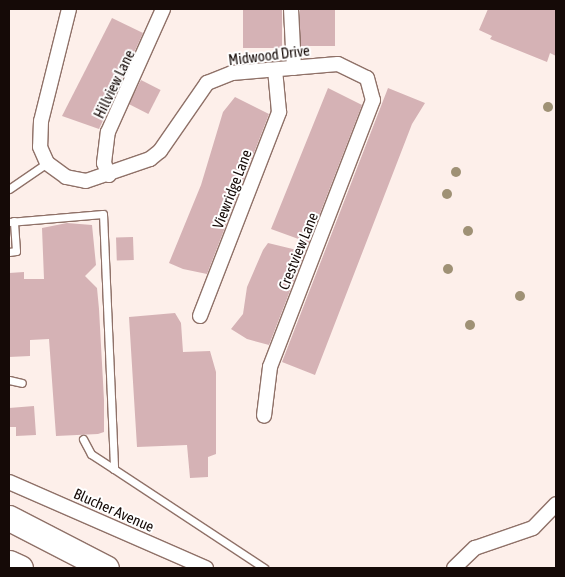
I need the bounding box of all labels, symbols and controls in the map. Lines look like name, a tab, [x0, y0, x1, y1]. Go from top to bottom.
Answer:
street label: Midwood Drive	[227, 41, 311, 69]
street label: Hillview Lane	[90, 47, 138, 121]
street label: Viewridge Lane	[209, 147, 255, 231]
street label: Crestview Lane	[274, 210, 322, 292]
street label: Blucher Avenue	[71, 484, 157, 536]

